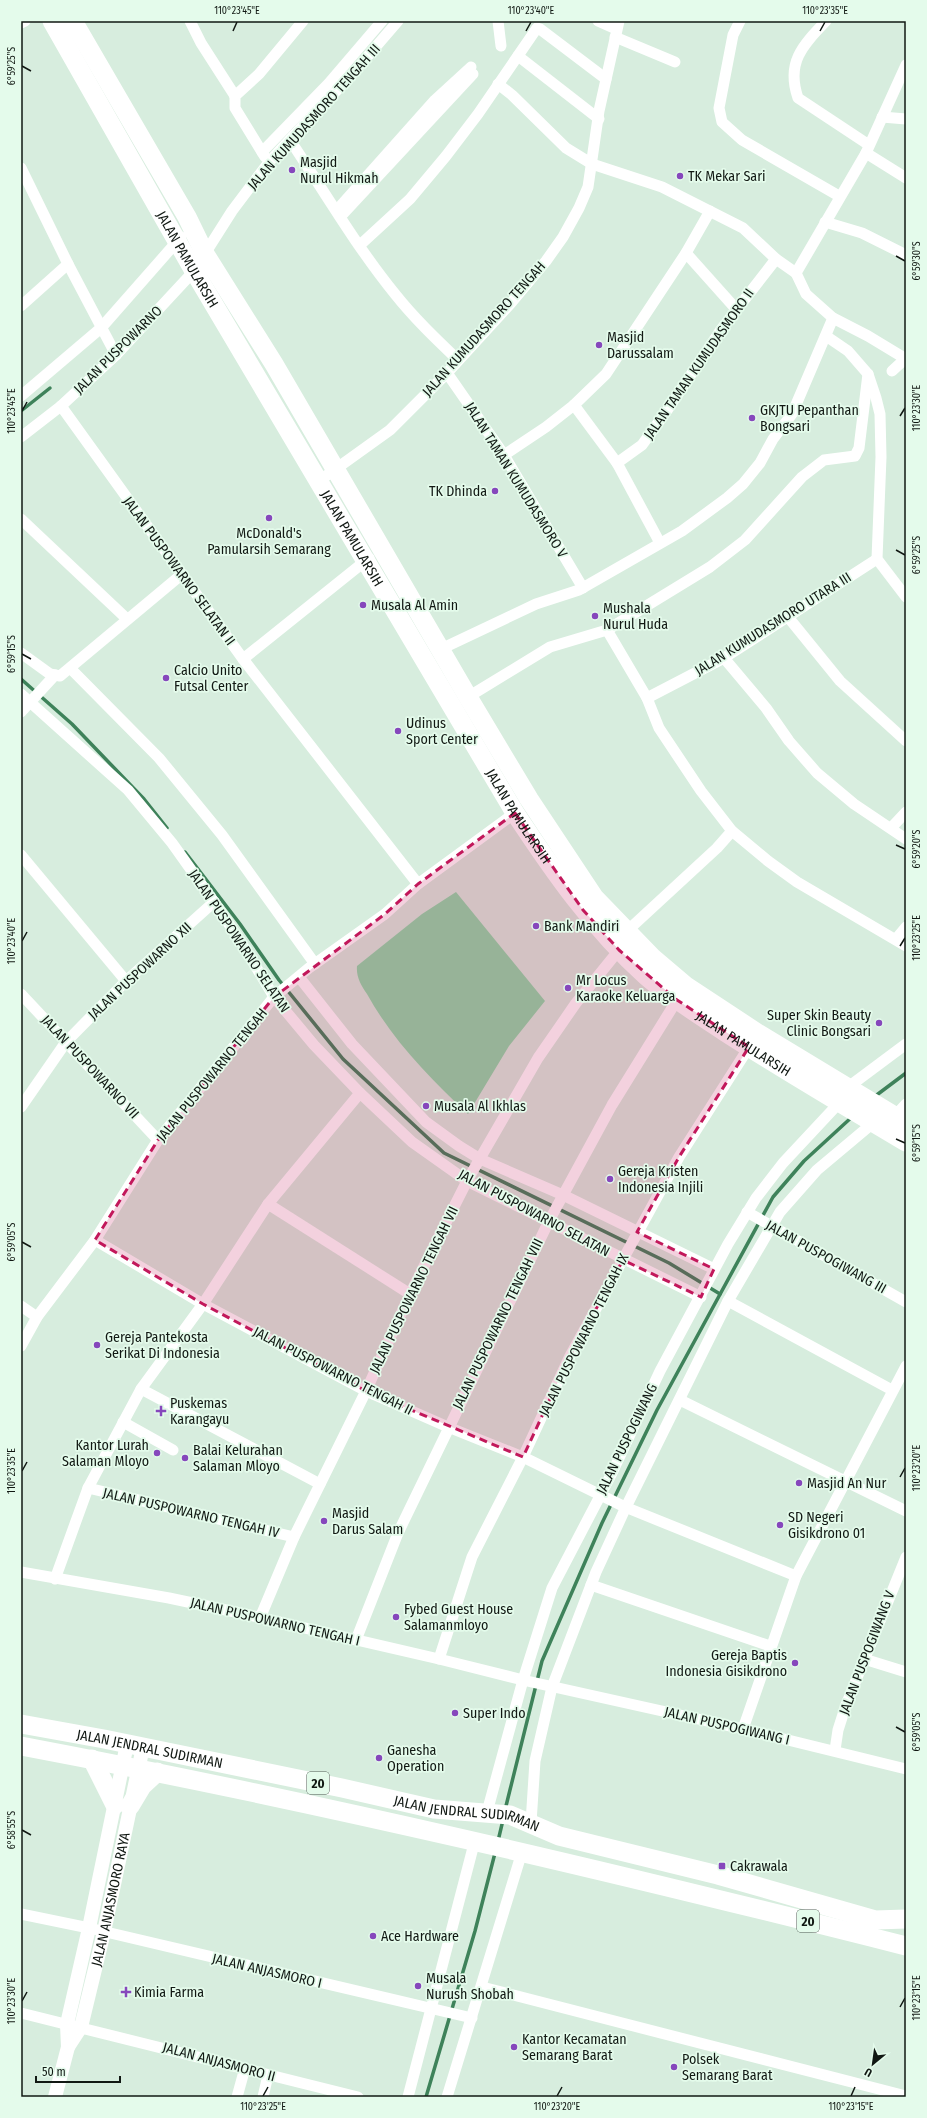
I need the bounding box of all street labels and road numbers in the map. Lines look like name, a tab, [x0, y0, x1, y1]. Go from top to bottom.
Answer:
street label: JALAN KUMUDASMORO TENGAH III	[244, 41, 384, 193]
street label: JALAN PAMULARSIH	[153, 208, 222, 311]
street label: JALAN KUMUDASMORO TENGAH	[419, 258, 549, 400]
street label: JALAN TAMAN KUMUDASMORO II	[640, 285, 758, 443]
street label: JALAN PUSPOWARNO	[70, 302, 166, 398]
street label: JALAN TAMAN KUMUDASMORO V	[461, 399, 571, 562]
street label: JALAN PAMULARSIH	[317, 487, 387, 589]
street label: JALAN PUSPOWARNO SELATAN II	[119, 493, 239, 649]
street label: JALAN KUMUDASMORO UTARA III	[692, 569, 854, 679]
street label: JALAN PAMULARSIH	[482, 766, 555, 867]
street label: JALAN PUSPOWARNO SELATAN	[185, 866, 293, 1016]
street label: JALAN PUSPOWARNO XII	[85, 919, 195, 1023]
street label: JALAN PUSPOWARNO TENGAH	[153, 1005, 271, 1145]
street label: JALAN PAMULARSIH	[693, 1007, 794, 1080]
street label: JALAN PUSPOWARNO VII	[38, 1012, 142, 1122]
street label: JALAN PUSPOWARNO SELATAN	[455, 1166, 613, 1260]
street label: JALAN PUSPOWARNO TENGAH VII	[366, 1203, 462, 1377]
street label: JALAN PUSPOGIWANG III	[763, 1217, 889, 1297]
street label: JALAN PUSPOWARNO TENGAH VIII	[449, 1236, 547, 1412]
street label: JALAN PUSPOWARNO TENGAH IX	[535, 1251, 633, 1419]
street label: JALAN PUSPOWARNO TENGAH II	[250, 1323, 416, 1419]
street label: JALAN PUSPOGIWANG	[593, 1381, 661, 1497]
street label: JALAN PUSPOWARNO TENGAH IV	[101, 1484, 282, 1542]
street label: JALAN PUSPOGIWANG V	[835, 1588, 899, 1717]
street label: JALAN PUSPOWARNO TENGAH I	[189, 1594, 361, 1650]
street label: JALAN PUSPOGIWANG I	[663, 1703, 791, 1749]
street label: JALAN JENDRAL SUDIRMAN	[75, 1726, 224, 1772]
road number: 20	[307, 1772, 329, 1794]
street label: JALAN JENDRAL SUDIRMAN	[392, 1792, 542, 1835]
street label: JALAN ANJASMORO RAYA	[88, 1830, 133, 1968]
road number: 20	[797, 1910, 819, 1932]
street label: JALAN ANJASMORO I	[210, 1950, 324, 1992]
street label: JALAN ANJASMORO II	[161, 2039, 277, 2085]

